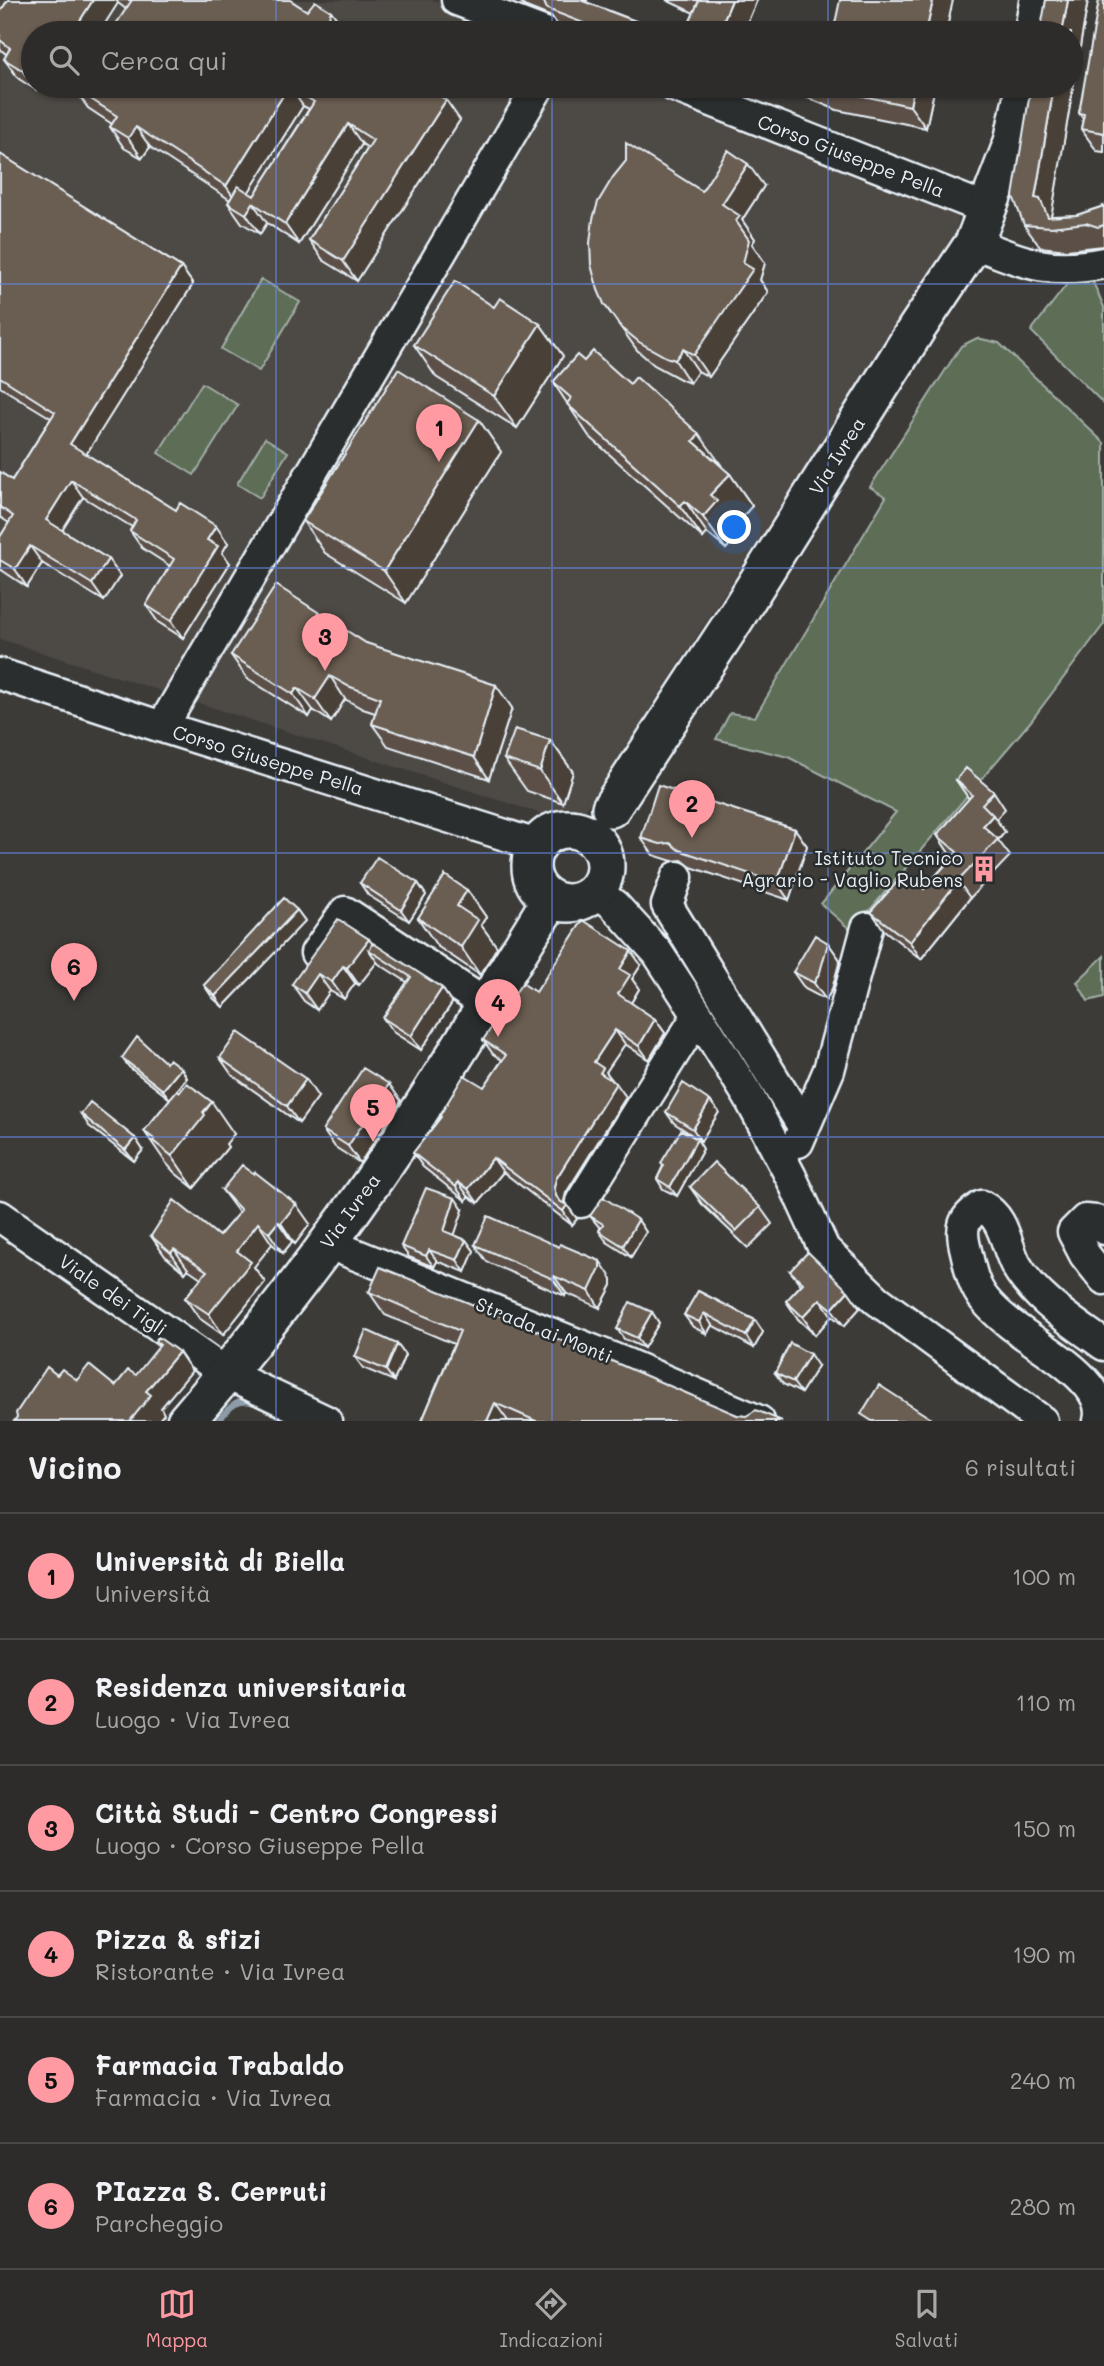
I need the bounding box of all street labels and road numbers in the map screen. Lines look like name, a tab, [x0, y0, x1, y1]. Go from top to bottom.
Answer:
street label: Corso Giuseppe Pella	[754, 108, 948, 203]
street label: Via Ivrea	[803, 412, 870, 499]
street label: Corso Giuseppe Pella	[170, 719, 367, 800]
street label: Via Ivrea	[314, 1168, 385, 1253]
street label: Viale dei Tigli	[54, 1248, 172, 1341]
street label: Strada ai Monti	[472, 1291, 616, 1368]

